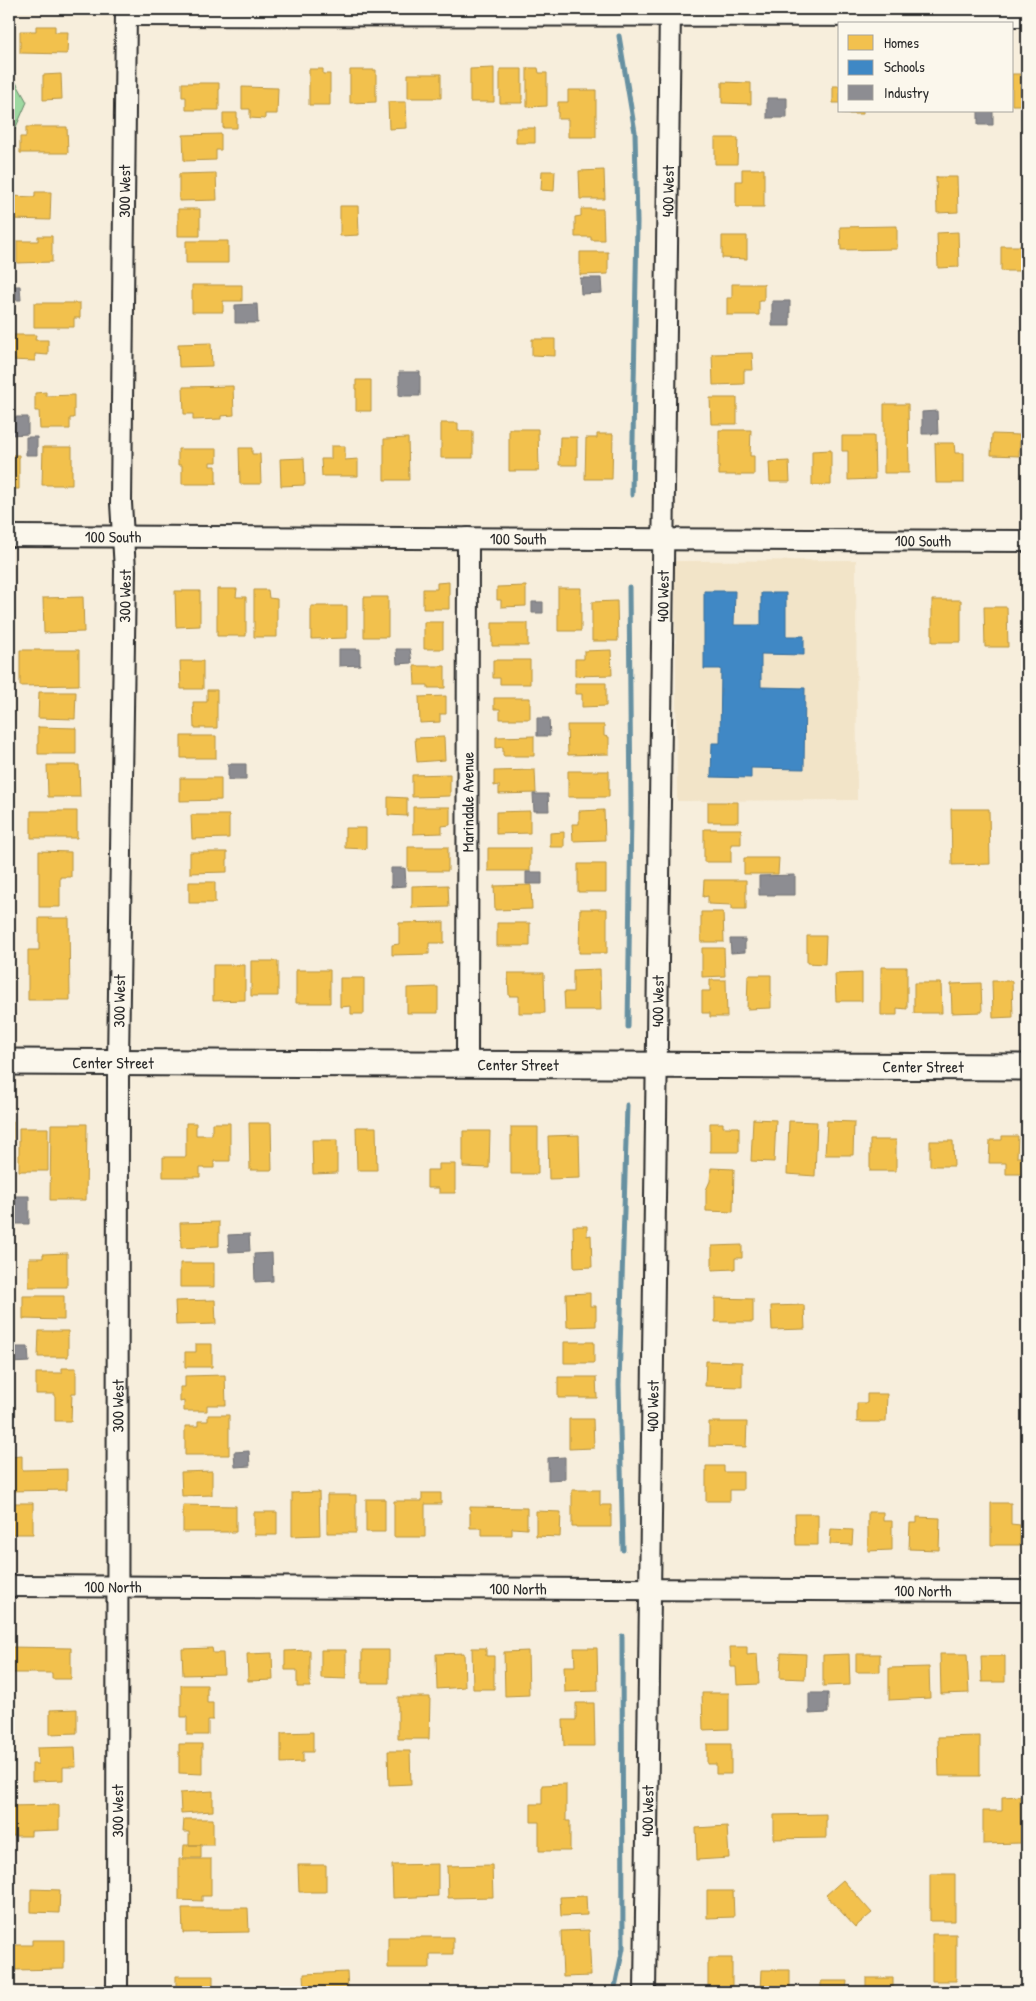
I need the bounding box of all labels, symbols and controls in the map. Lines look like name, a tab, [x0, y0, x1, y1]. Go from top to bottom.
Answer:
legend	[838, 22, 1014, 112]
text: Homes	[884, 32, 919, 53]
text: Schools	[884, 56, 925, 77]
text: Industry	[884, 82, 929, 103]
street label: 300 West	[113, 164, 135, 218]
street label: 400 West	[656, 165, 679, 217]
street label: 100 South	[85, 525, 141, 548]
street label: 100 South	[490, 527, 546, 550]
street label: 100 South	[895, 529, 951, 552]
street label: 300 West	[113, 569, 136, 623]
street label: 400 West	[651, 570, 674, 622]
street label: Marindale Avenue	[456, 751, 479, 852]
street label: 300 West	[107, 974, 130, 1028]
street label: 400 West	[646, 974, 669, 1027]
street label: Center Street	[72, 1051, 154, 1074]
street label: Center Street	[477, 1053, 559, 1076]
street label: Center Street	[882, 1055, 964, 1078]
street label: 300 West	[107, 1379, 129, 1433]
street label: 400 West	[641, 1379, 664, 1432]
street label: 100 North	[84, 1575, 142, 1598]
street label: 100 North	[489, 1577, 547, 1600]
street label: 100 North	[894, 1579, 952, 1602]
street label: 300 West	[106, 1784, 128, 1838]
street label: 400 West	[636, 1784, 659, 1837]

